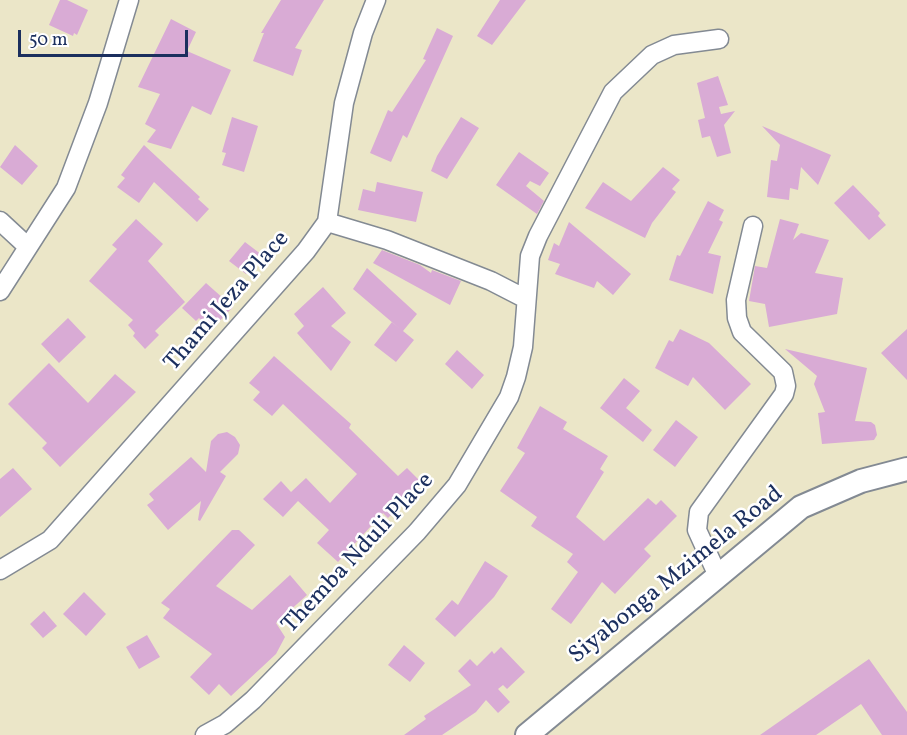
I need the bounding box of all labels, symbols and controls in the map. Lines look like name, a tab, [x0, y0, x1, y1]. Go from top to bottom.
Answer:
scale bar	[21, 18, 190, 56]
text: 50 m	[29, 28, 68, 53]
street label: Thami Jeza Place	[159, 226, 297, 378]
street label: Themba Nduli Place	[277, 468, 441, 640]
street label: Siyabonga Mzimela Road	[564, 481, 790, 671]

